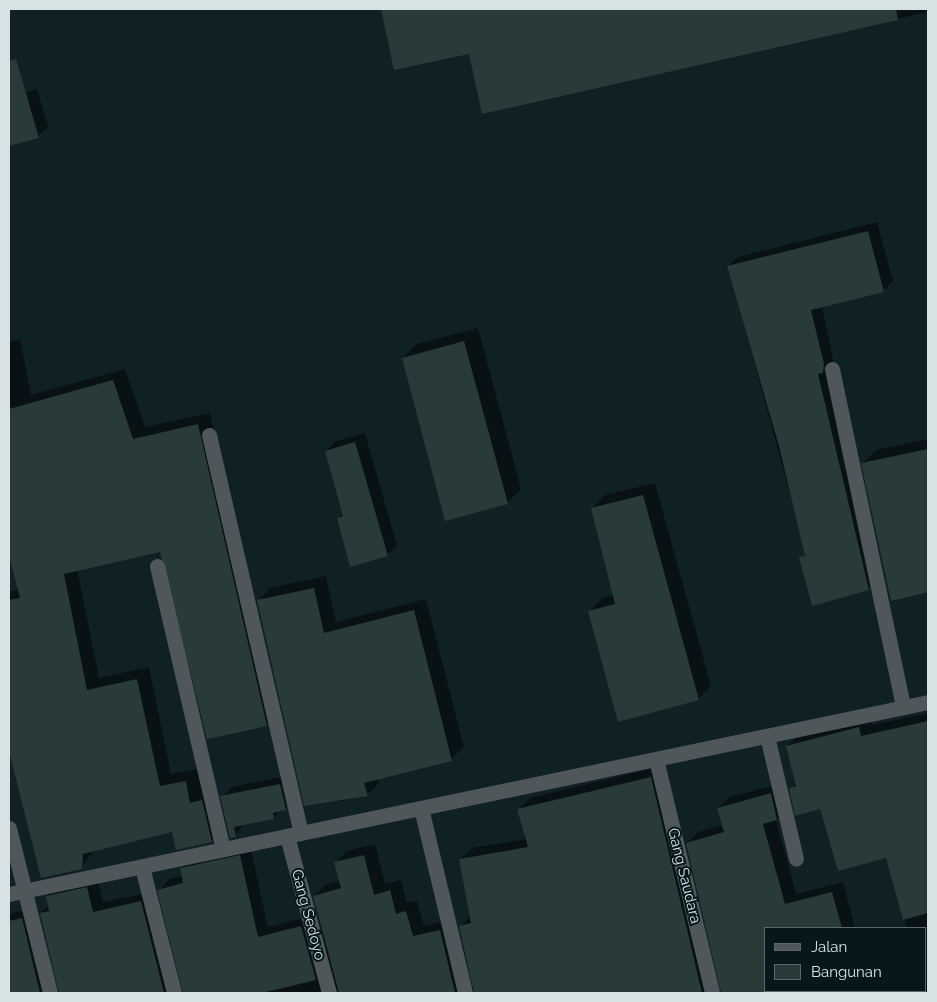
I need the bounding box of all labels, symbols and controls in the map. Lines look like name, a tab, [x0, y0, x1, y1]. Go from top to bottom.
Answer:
street label: Gang Saudara	[663, 826, 705, 926]
street label: Gang Sedoyo	[287, 868, 329, 962]
legend	[764, 927, 927, 992]
text: Jalan	[811, 938, 847, 956]
text: Bangunan	[811, 963, 882, 981]

